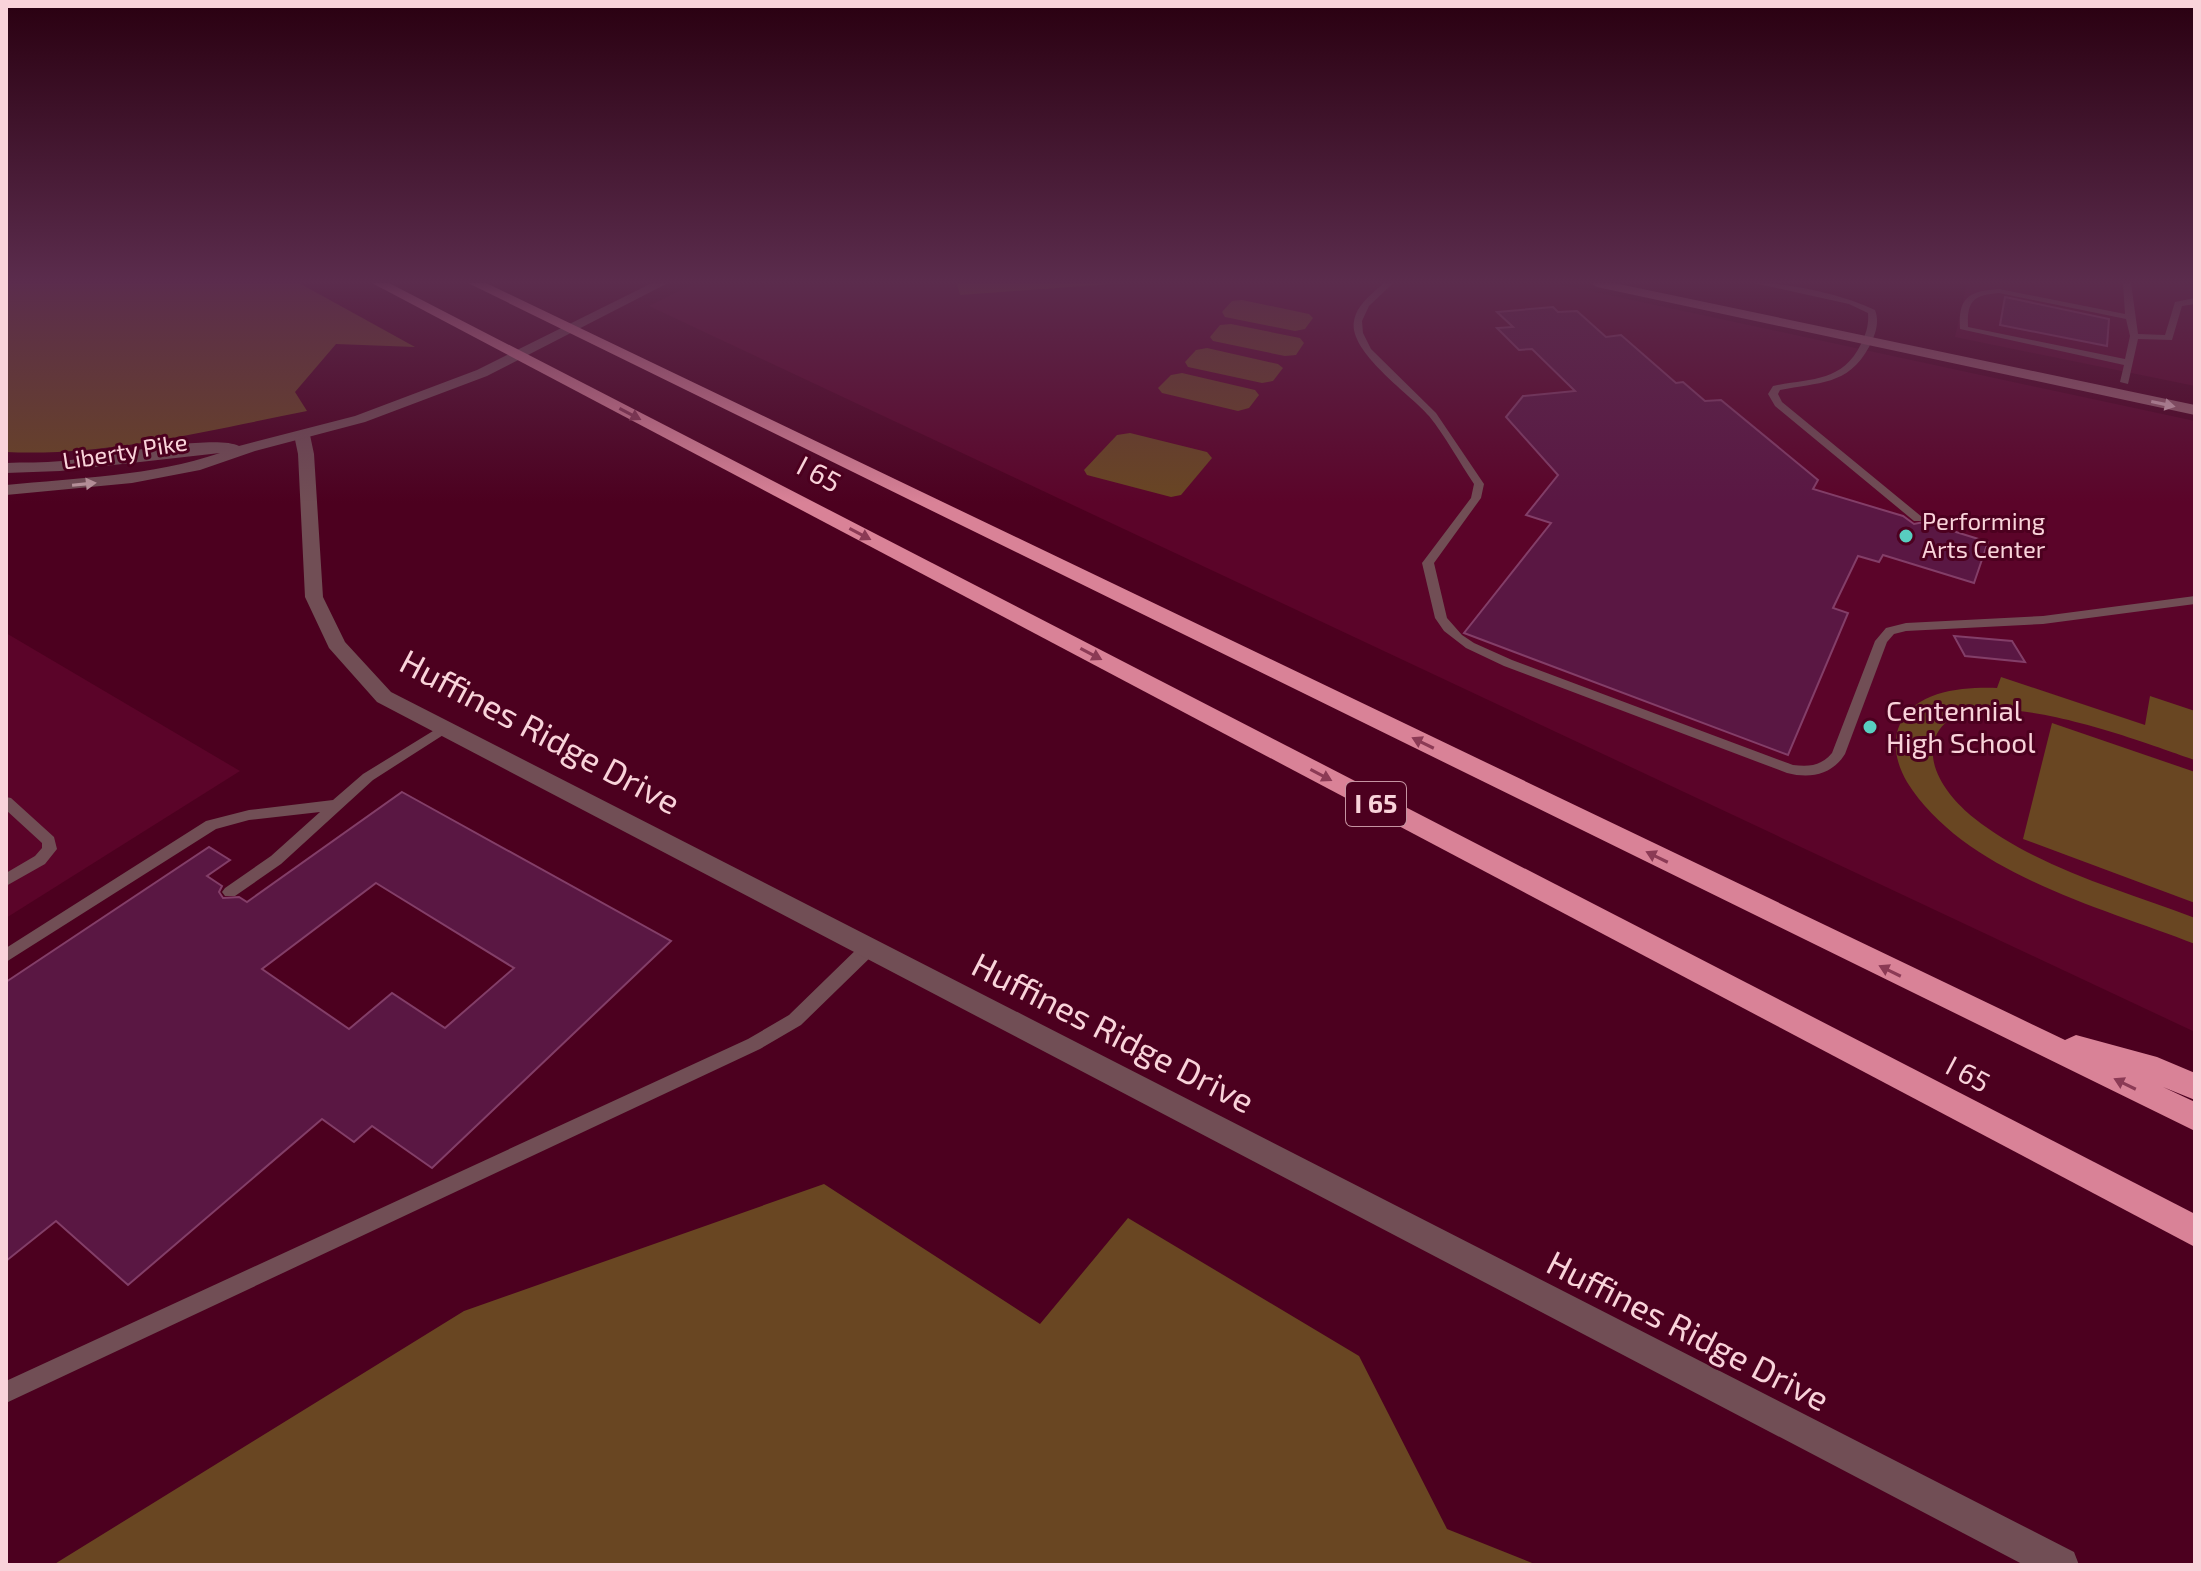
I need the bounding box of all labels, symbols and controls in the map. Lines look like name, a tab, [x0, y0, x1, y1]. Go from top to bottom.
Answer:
one-way arrow	[2151, 398, 2176, 411]
one-way arrow	[618, 407, 641, 420]
street label: Liberty Pike	[60, 426, 189, 475]
street label: I 65	[792, 448, 847, 499]
one-way arrow	[72, 477, 97, 490]
place label: Performing Arts Center	[1922, 506, 2046, 563]
one-way arrow	[849, 527, 871, 541]
marker: Performing Arts Center	[1897, 527, 1915, 545]
street label: Huffines Ridge Drive	[394, 640, 688, 822]
one-way arrow	[1079, 648, 1102, 661]
place label: Centennial High School	[1886, 693, 2036, 759]
marker: Centennial High School	[1861, 718, 1879, 736]
one-way arrow	[1411, 736, 1434, 750]
one-way arrow	[1310, 767, 1332, 781]
road number: I 65	[1346, 782, 1406, 826]
one-way arrow	[1645, 850, 1668, 864]
street label: Huffines Ridge Drive	[966, 943, 1261, 1120]
one-way arrow	[1879, 964, 1902, 977]
street label: I 65	[1941, 1048, 1996, 1099]
one-way arrow	[2113, 1077, 2136, 1091]
street label: Huffines Ridge Drive	[1541, 1241, 1836, 1418]

